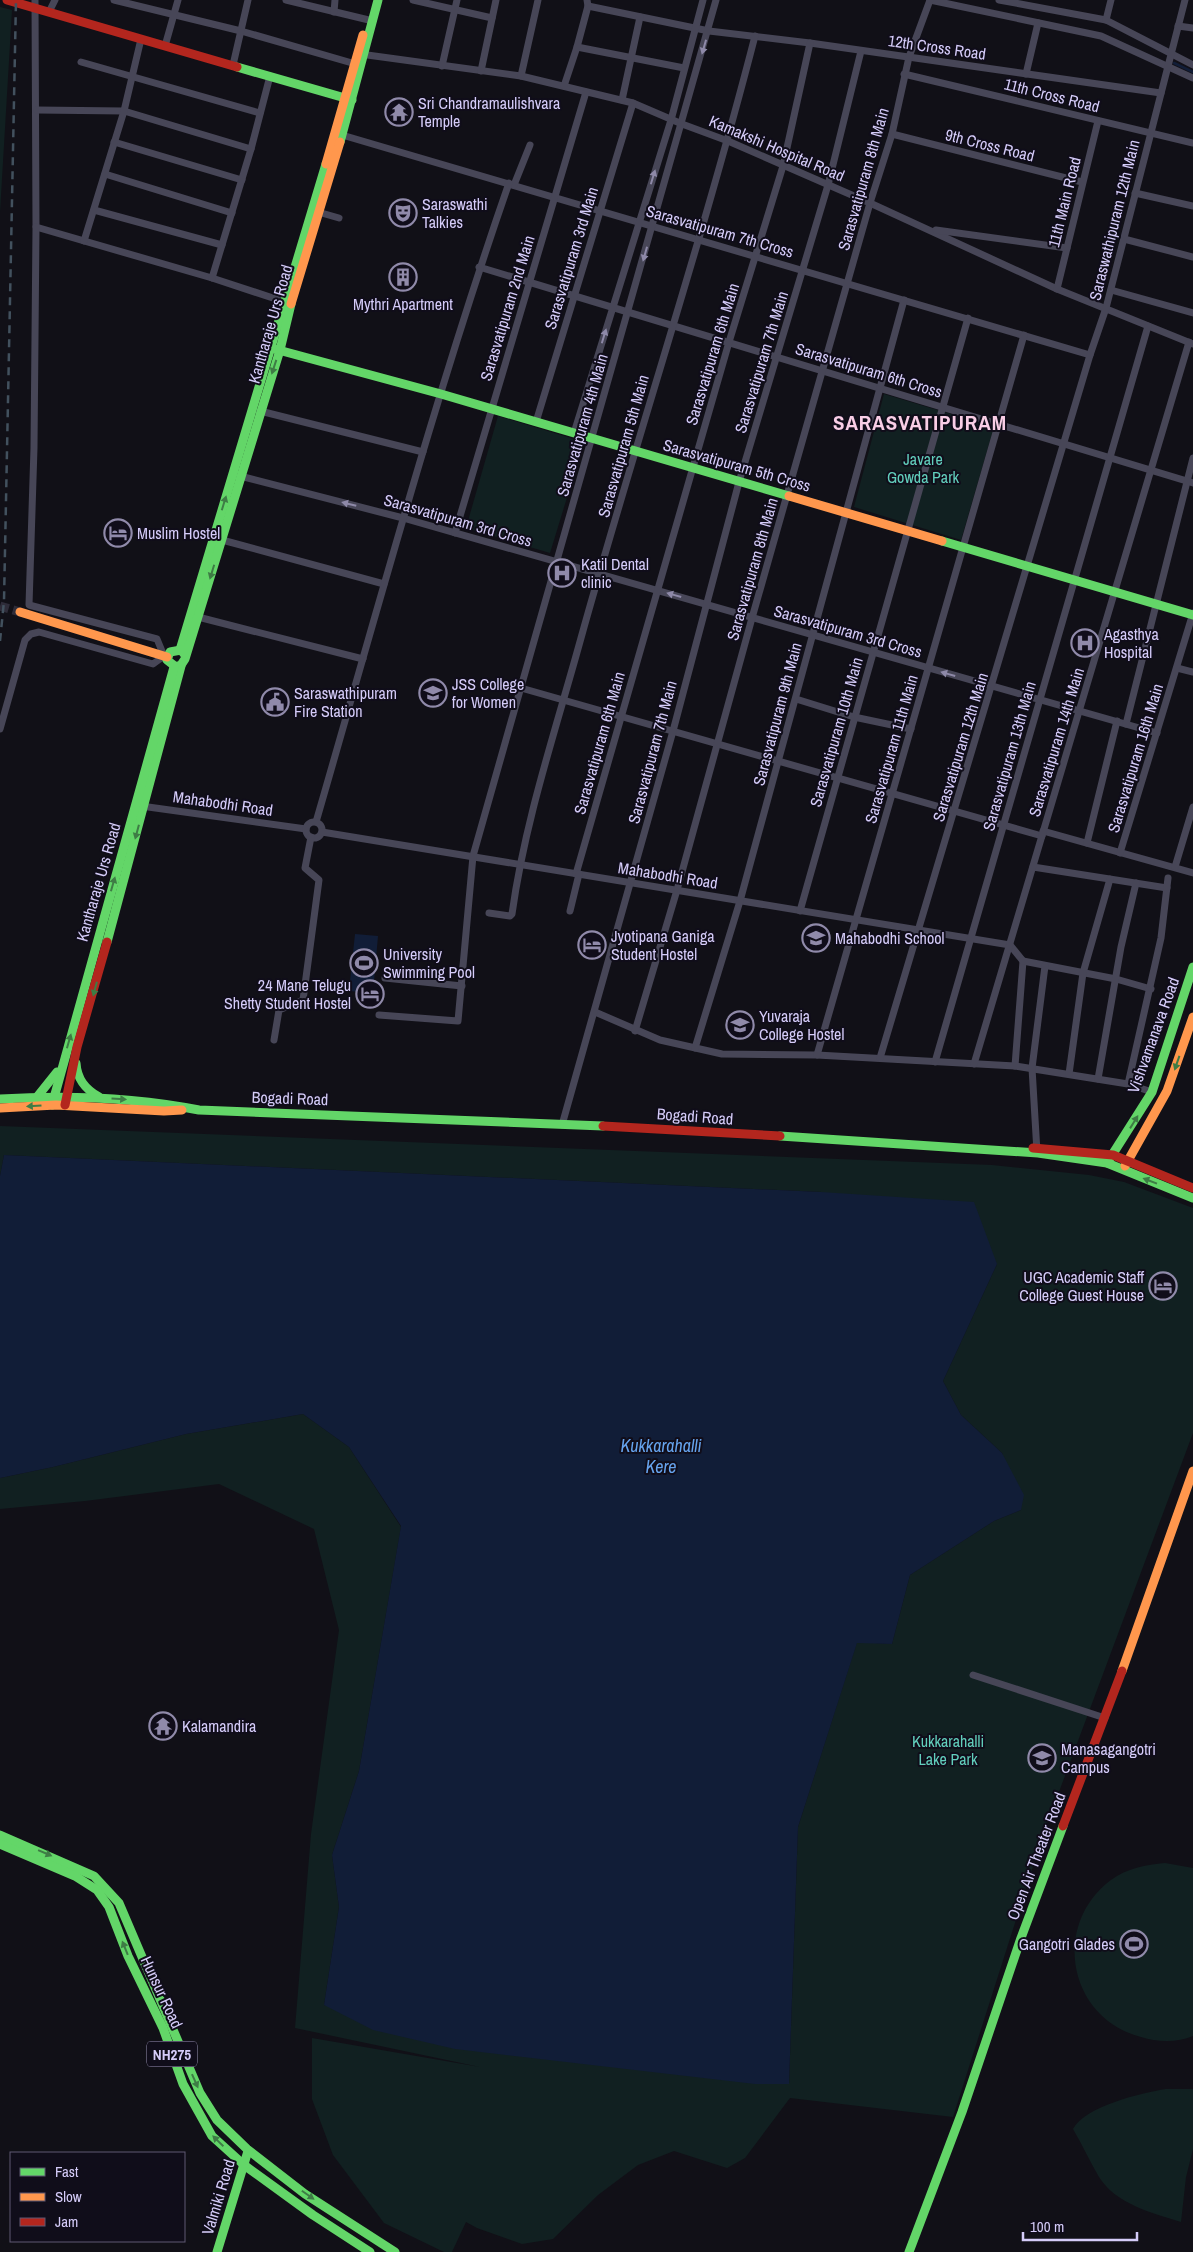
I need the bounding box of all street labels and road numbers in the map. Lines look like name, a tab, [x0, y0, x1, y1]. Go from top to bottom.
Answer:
street label: 12th Cross Road	[887, 29, 987, 65]
street label: 11th Cross Road	[1002, 73, 1102, 117]
street label: Sarasvatipuram 8th Main	[832, 105, 894, 253]
street label: Kamakshi Hospital Road	[706, 110, 848, 186]
street label: 9th Cross Road	[943, 123, 1037, 167]
street label: Saraswathipuram 12th Main	[1083, 137, 1145, 303]
street label: 11th Main Road	[1042, 155, 1086, 249]
street label: Sarasvatipuram 3rd Main	[539, 184, 603, 332]
street label: Sarasvatipuram 7th Cross	[644, 199, 796, 263]
street label: Sarasvatipuram 2nd Main	[474, 233, 540, 383]
street label: Kantharaje Urs Road	[243, 262, 297, 386]
street label: Sarasvatipuram 6th Main	[680, 280, 744, 428]
street label: Sarasvatipuram 7th Main	[729, 288, 793, 436]
street label: Sarasvatipuram 6th Cross	[793, 337, 945, 403]
street label: Sarasvatipuram 4th Main	[551, 351, 613, 499]
street label: Sarasvatipuram 5th Main	[592, 372, 654, 520]
street label: Sarasvatipuram 5th Cross	[661, 433, 813, 497]
street label: Sarasvatipuram 3rd Cross	[381, 488, 535, 552]
street label: Sarasvatipuram 8th Main	[721, 495, 783, 643]
street label: Sarasvatipuram 3rd Cross	[771, 599, 925, 663]
street label: Sarasvatipuram 9th Main	[747, 640, 807, 788]
street label: Sarasvatipuram 10th Main	[804, 655, 868, 809]
street label: Sarasvatipuram 14th Main	[1023, 665, 1089, 819]
street label: Sarasvatipuram 6th Main	[568, 669, 630, 817]
street label: Sarasvatipuram 12th Main	[927, 670, 993, 824]
street label: Sarasvatipuram 11th Main	[859, 672, 923, 826]
street label: Sarasvatipuram 7th Main	[622, 678, 682, 826]
street label: Sarasvatipuram 13th Main	[977, 679, 1041, 833]
street label: Sarasvatipuram 16th Main	[1102, 681, 1168, 835]
street label: Mahabodhi Road	[172, 785, 274, 821]
street label: Kantharaje Urs Road	[71, 820, 125, 944]
street label: Mahabodhi Road	[617, 856, 719, 894]
street label: Vishvamanava Road	[1122, 974, 1184, 1096]
street label: Bogadi Road	[251, 1086, 329, 1110]
street label: Bogadi Road	[656, 1102, 734, 1130]
street label: Open Air Theater Road	[1001, 1789, 1071, 1923]
street label: Hunsur Road	[136, 1952, 188, 2032]
road number: NH275	[147, 2042, 197, 2066]
street label: Valmiki Road	[196, 2157, 240, 2237]

